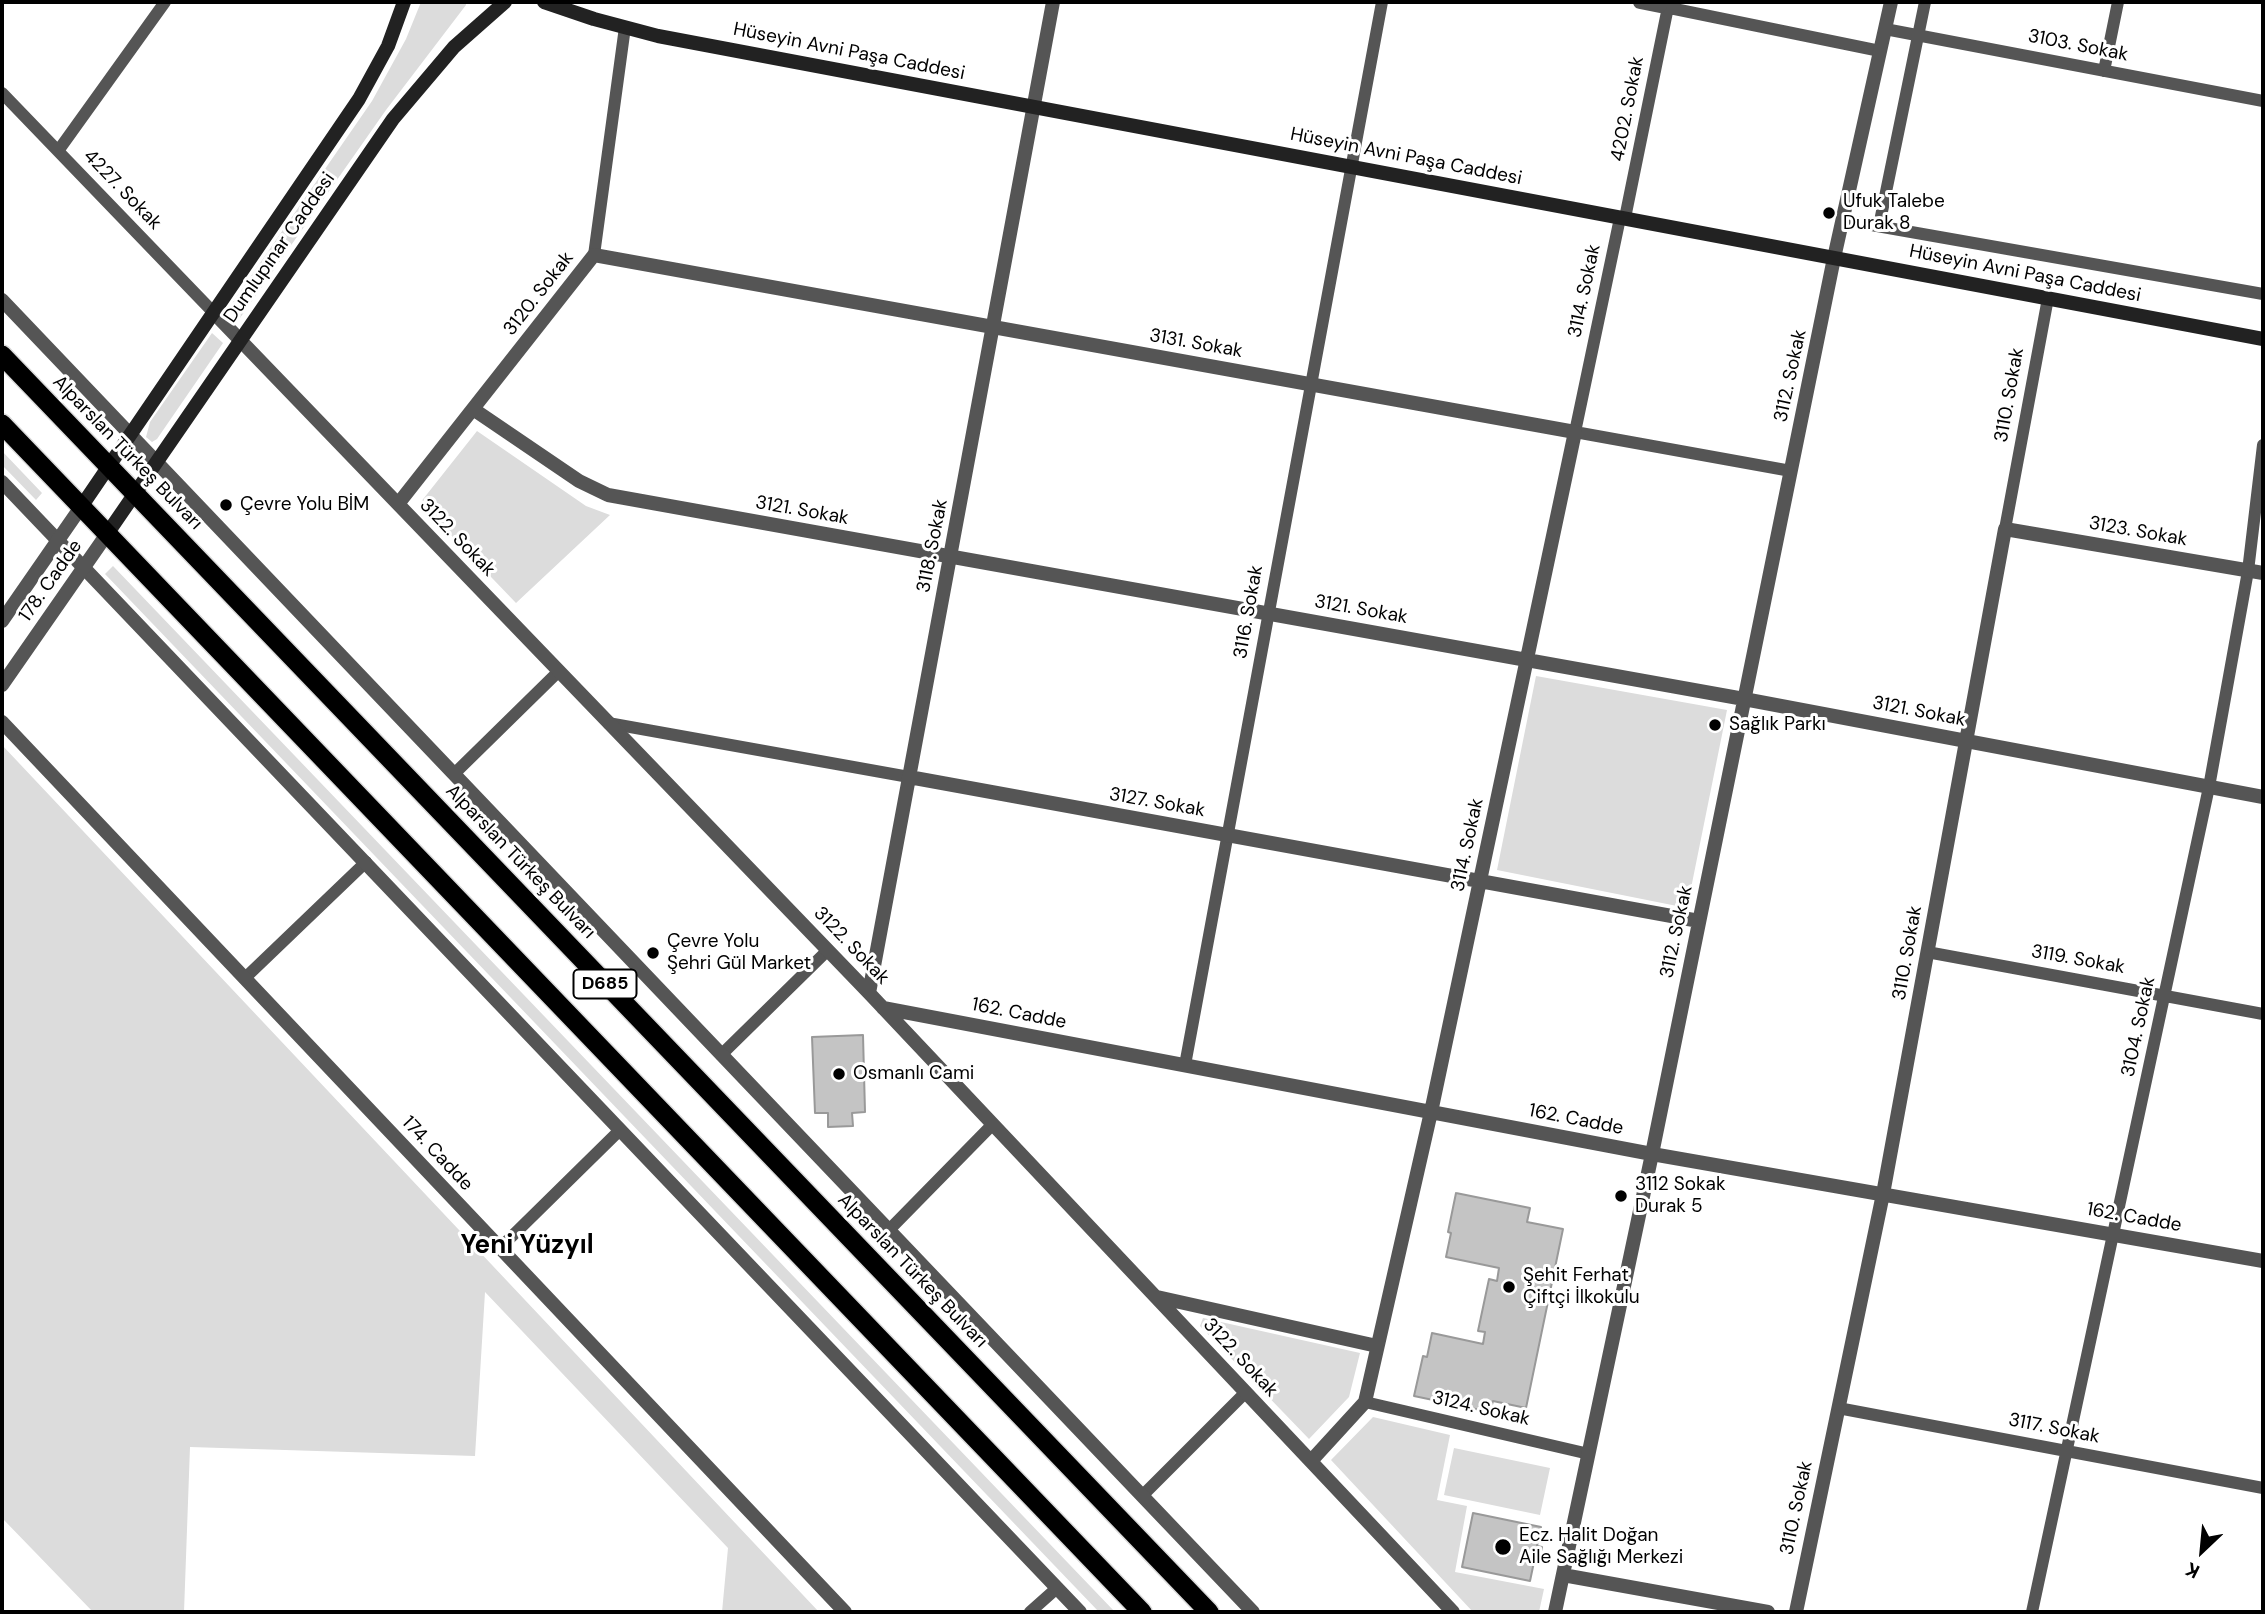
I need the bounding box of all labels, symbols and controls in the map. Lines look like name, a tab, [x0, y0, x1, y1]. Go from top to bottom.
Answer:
street label: Hüseyin Avni Paşa Caddesi	[731, 18, 967, 86]
street label: 3103. Sokak	[2026, 25, 2130, 67]
street label: 4202. Sokak	[1607, 55, 1649, 163]
street label: Hüseyin Avni Paşa Caddesi	[1288, 123, 1524, 191]
street label: 4227. Sokak	[78, 145, 166, 235]
street label: Dumlupınar Caddesi	[220, 168, 340, 328]
place label: Ufuk Talebe Durak 8	[1843, 191, 1945, 235]
marker: Ufuk Talebe Durak 8	[1821, 205, 1837, 221]
street label: Hüseyin Avni Paşa Caddesi	[1907, 240, 2143, 308]
street label: 3114. Sokak	[1564, 242, 1606, 340]
street label: 3120. Sokak	[499, 247, 579, 341]
street label: 3131. Sokak	[1148, 325, 1244, 363]
street label: 3112. Sokak	[1770, 328, 1812, 424]
street label: 3110. Sokak	[1990, 346, 2030, 444]
street label: Alparslan Türkeş Bulvarı	[47, 371, 207, 535]
street label: 3121. Sokak	[754, 492, 850, 530]
place label: Çevre Yolu BİM	[240, 494, 369, 516]
street label: 3122. Sokak	[414, 494, 500, 582]
marker: Çevre Yolu BİM	[218, 497, 234, 513]
street label: 3118. Sokak	[913, 497, 953, 595]
street label: 3123. Sokak	[2087, 512, 2189, 552]
street label: 178. Cadde	[15, 536, 87, 626]
street label: 3116. Sokak	[1230, 564, 1268, 660]
street label: 3121. Sokak	[1313, 591, 1409, 629]
street label: 3121. Sokak	[1871, 692, 1967, 732]
place label: Sağlık Parkı	[1729, 714, 1826, 736]
marker: Sağlık Parkı	[1707, 717, 1723, 733]
street label: Alparslan Türkeş Bulvarı	[440, 780, 600, 944]
street label: 3127. Sokak	[1107, 783, 1207, 823]
street label: 3114. Sokak	[1447, 796, 1489, 894]
street label: 3112. Sokak	[1656, 884, 1698, 980]
street label: 3122. Sokak	[808, 902, 894, 990]
street label: 3110. Sokak	[1888, 904, 1928, 1002]
place label: Çevre Yolu Şehri Gül Market	[667, 931, 811, 975]
street label: 3119. Sokak	[2029, 941, 2127, 979]
marker: Çevre Yolu Şehri Gül Market	[645, 945, 661, 961]
road number: D685	[574, 970, 636, 999]
street label: 3104. Sokak	[2117, 975, 2161, 1079]
street label: 162. Cadde	[970, 994, 1068, 1034]
place label: Osmanlı Cami	[853, 1063, 974, 1085]
marker: Osmanlı Cami	[831, 1066, 847, 1082]
street label: 162. Cadde	[1527, 1100, 1625, 1140]
street label: 174. Cadde	[397, 1112, 477, 1196]
place label: 3112 Sokak Durak 5	[1635, 1174, 1725, 1218]
marker: 3112 Sokak Durak 5	[1613, 1188, 1629, 1204]
street label: Alparslan Türkeş Bulvarı	[832, 1189, 992, 1353]
street label: 162. Cadde	[2085, 1198, 2183, 1238]
district label: Yeni Yüzyıl	[460, 1230, 594, 1262]
place label: Şehit Ferhat Çiftçi İlkokulu	[1523, 1265, 1640, 1309]
marker: Şehit Ferhat Çiftçi İlkokulu	[1501, 1279, 1517, 1295]
street label: 3122. Sokak	[1198, 1314, 1282, 1402]
street label: 3124. Sokak	[1430, 1387, 1532, 1431]
street label: 3117. Sokak	[2007, 1409, 2101, 1449]
street label: 3110. Sokak	[1776, 1459, 1818, 1557]
north arrow	[2167, 1516, 2237, 1586]
place label: Ecz. Halit Doğan Aile Sağlığı Merkezi	[1519, 1525, 1683, 1569]
marker: Ecz. Halit Doğan Aile Sağlığı Merkezi	[1493, 1537, 1513, 1557]
text: K	[2182, 1556, 2204, 1584]

